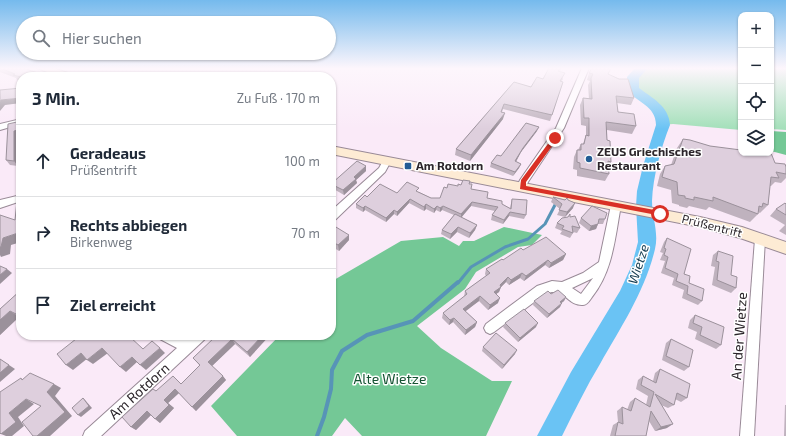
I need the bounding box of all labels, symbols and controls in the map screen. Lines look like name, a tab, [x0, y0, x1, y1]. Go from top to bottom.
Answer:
map controls	[738, 12, 774, 156]
button: +	[738, 12, 774, 48]
search box	[16, 16, 336, 60]
icon: search	[30, 27, 52, 49]
text: Hier suchen	[62, 29, 142, 47]
button: −	[738, 48, 774, 84]
button: locate	[738, 84, 774, 120]
text: 3 Min.	[32, 88, 80, 108]
text: Zu Fuß · 170 m	[237, 90, 320, 106]
button: layers	[738, 120, 774, 156]
route end	[546, 129, 564, 147]
text: Geradeaus	[70, 144, 146, 162]
place label: ZEUS Griechisches Restaurant	[597, 144, 701, 172]
icon: ahead	[32, 150, 54, 172]
text: 100 m	[285, 153, 320, 169]
marker: ZEUS Griechisches Restaurant	[584, 154, 594, 164]
place label: Am Rotdorn	[416, 158, 483, 172]
marker: Am Rotdorn	[403, 161, 413, 171]
text: Prüßentrift	[70, 162, 137, 178]
route start	[651, 205, 669, 223]
street label: Prüßentrift	[681, 211, 744, 239]
text: Rechts abbiegen	[70, 216, 187, 234]
icon: right	[32, 222, 54, 244]
text: 70 m	[291, 225, 320, 241]
text: Birkenweg	[70, 234, 132, 250]
water label: Wietze	[624, 242, 652, 286]
street label: An der Wietze	[727, 291, 750, 380]
icon: arrive	[32, 294, 54, 316]
text: Ziel erreicht	[70, 296, 156, 314]
street label: Am Rotdorn	[105, 359, 172, 422]
park label: Alte Wietze	[354, 370, 426, 387]

